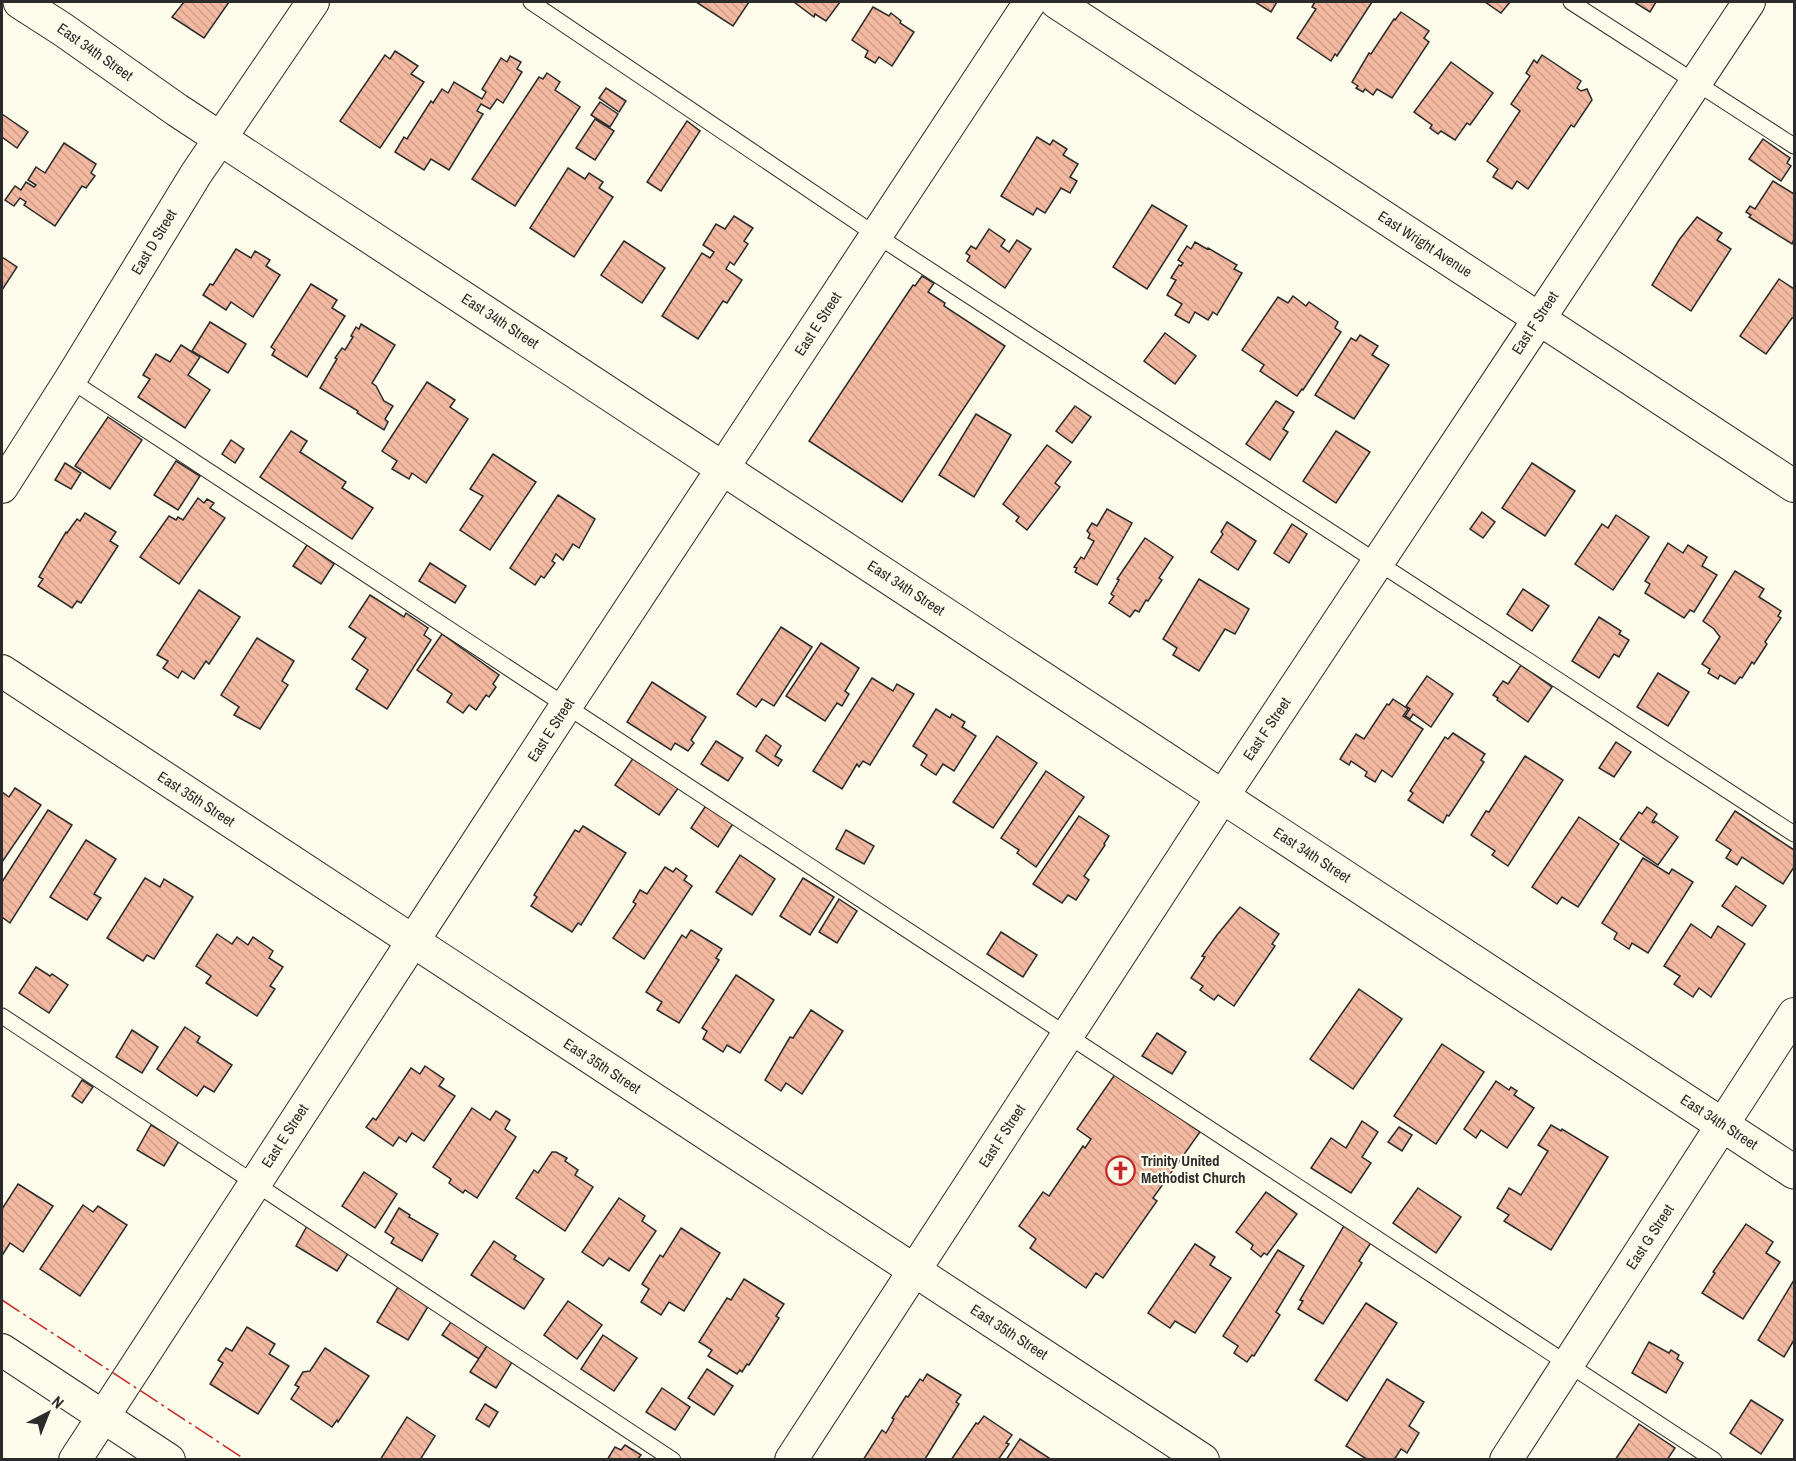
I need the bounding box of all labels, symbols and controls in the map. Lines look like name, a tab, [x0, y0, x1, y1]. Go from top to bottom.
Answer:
street label: East 34th Street	[53, 18, 138, 86]
street label: East D Street	[126, 204, 182, 279]
street label: East Wright Avenue	[1374, 205, 1477, 282]
street label: East F Street	[1506, 286, 1563, 359]
street label: East E Street	[789, 287, 846, 360]
street label: East 34th Street	[458, 288, 543, 354]
street label: East 34th Street	[864, 555, 949, 621]
street label: East E Street	[522, 693, 579, 766]
street label: East F Street	[1238, 693, 1296, 764]
street label: East 35th Street	[154, 766, 239, 832]
street label: East 34th Street	[1270, 822, 1355, 888]
street label: East 35th Street	[560, 1033, 645, 1099]
street label: East 34th Street	[1677, 1089, 1762, 1155]
street label: East E Street	[256, 1099, 313, 1172]
street label: East F Street	[973, 1099, 1030, 1172]
place label: Trinity United Methodist Church	[1141, 1150, 1246, 1188]
church icon: Trinity United Methodist Church	[1104, 1154, 1136, 1186]
street label: East G Street	[1621, 1200, 1679, 1273]
street label: East 35th Street	[967, 1299, 1052, 1365]
north arrow	[18, 1383, 78, 1443]
text: N	[47, 1391, 69, 1413]

